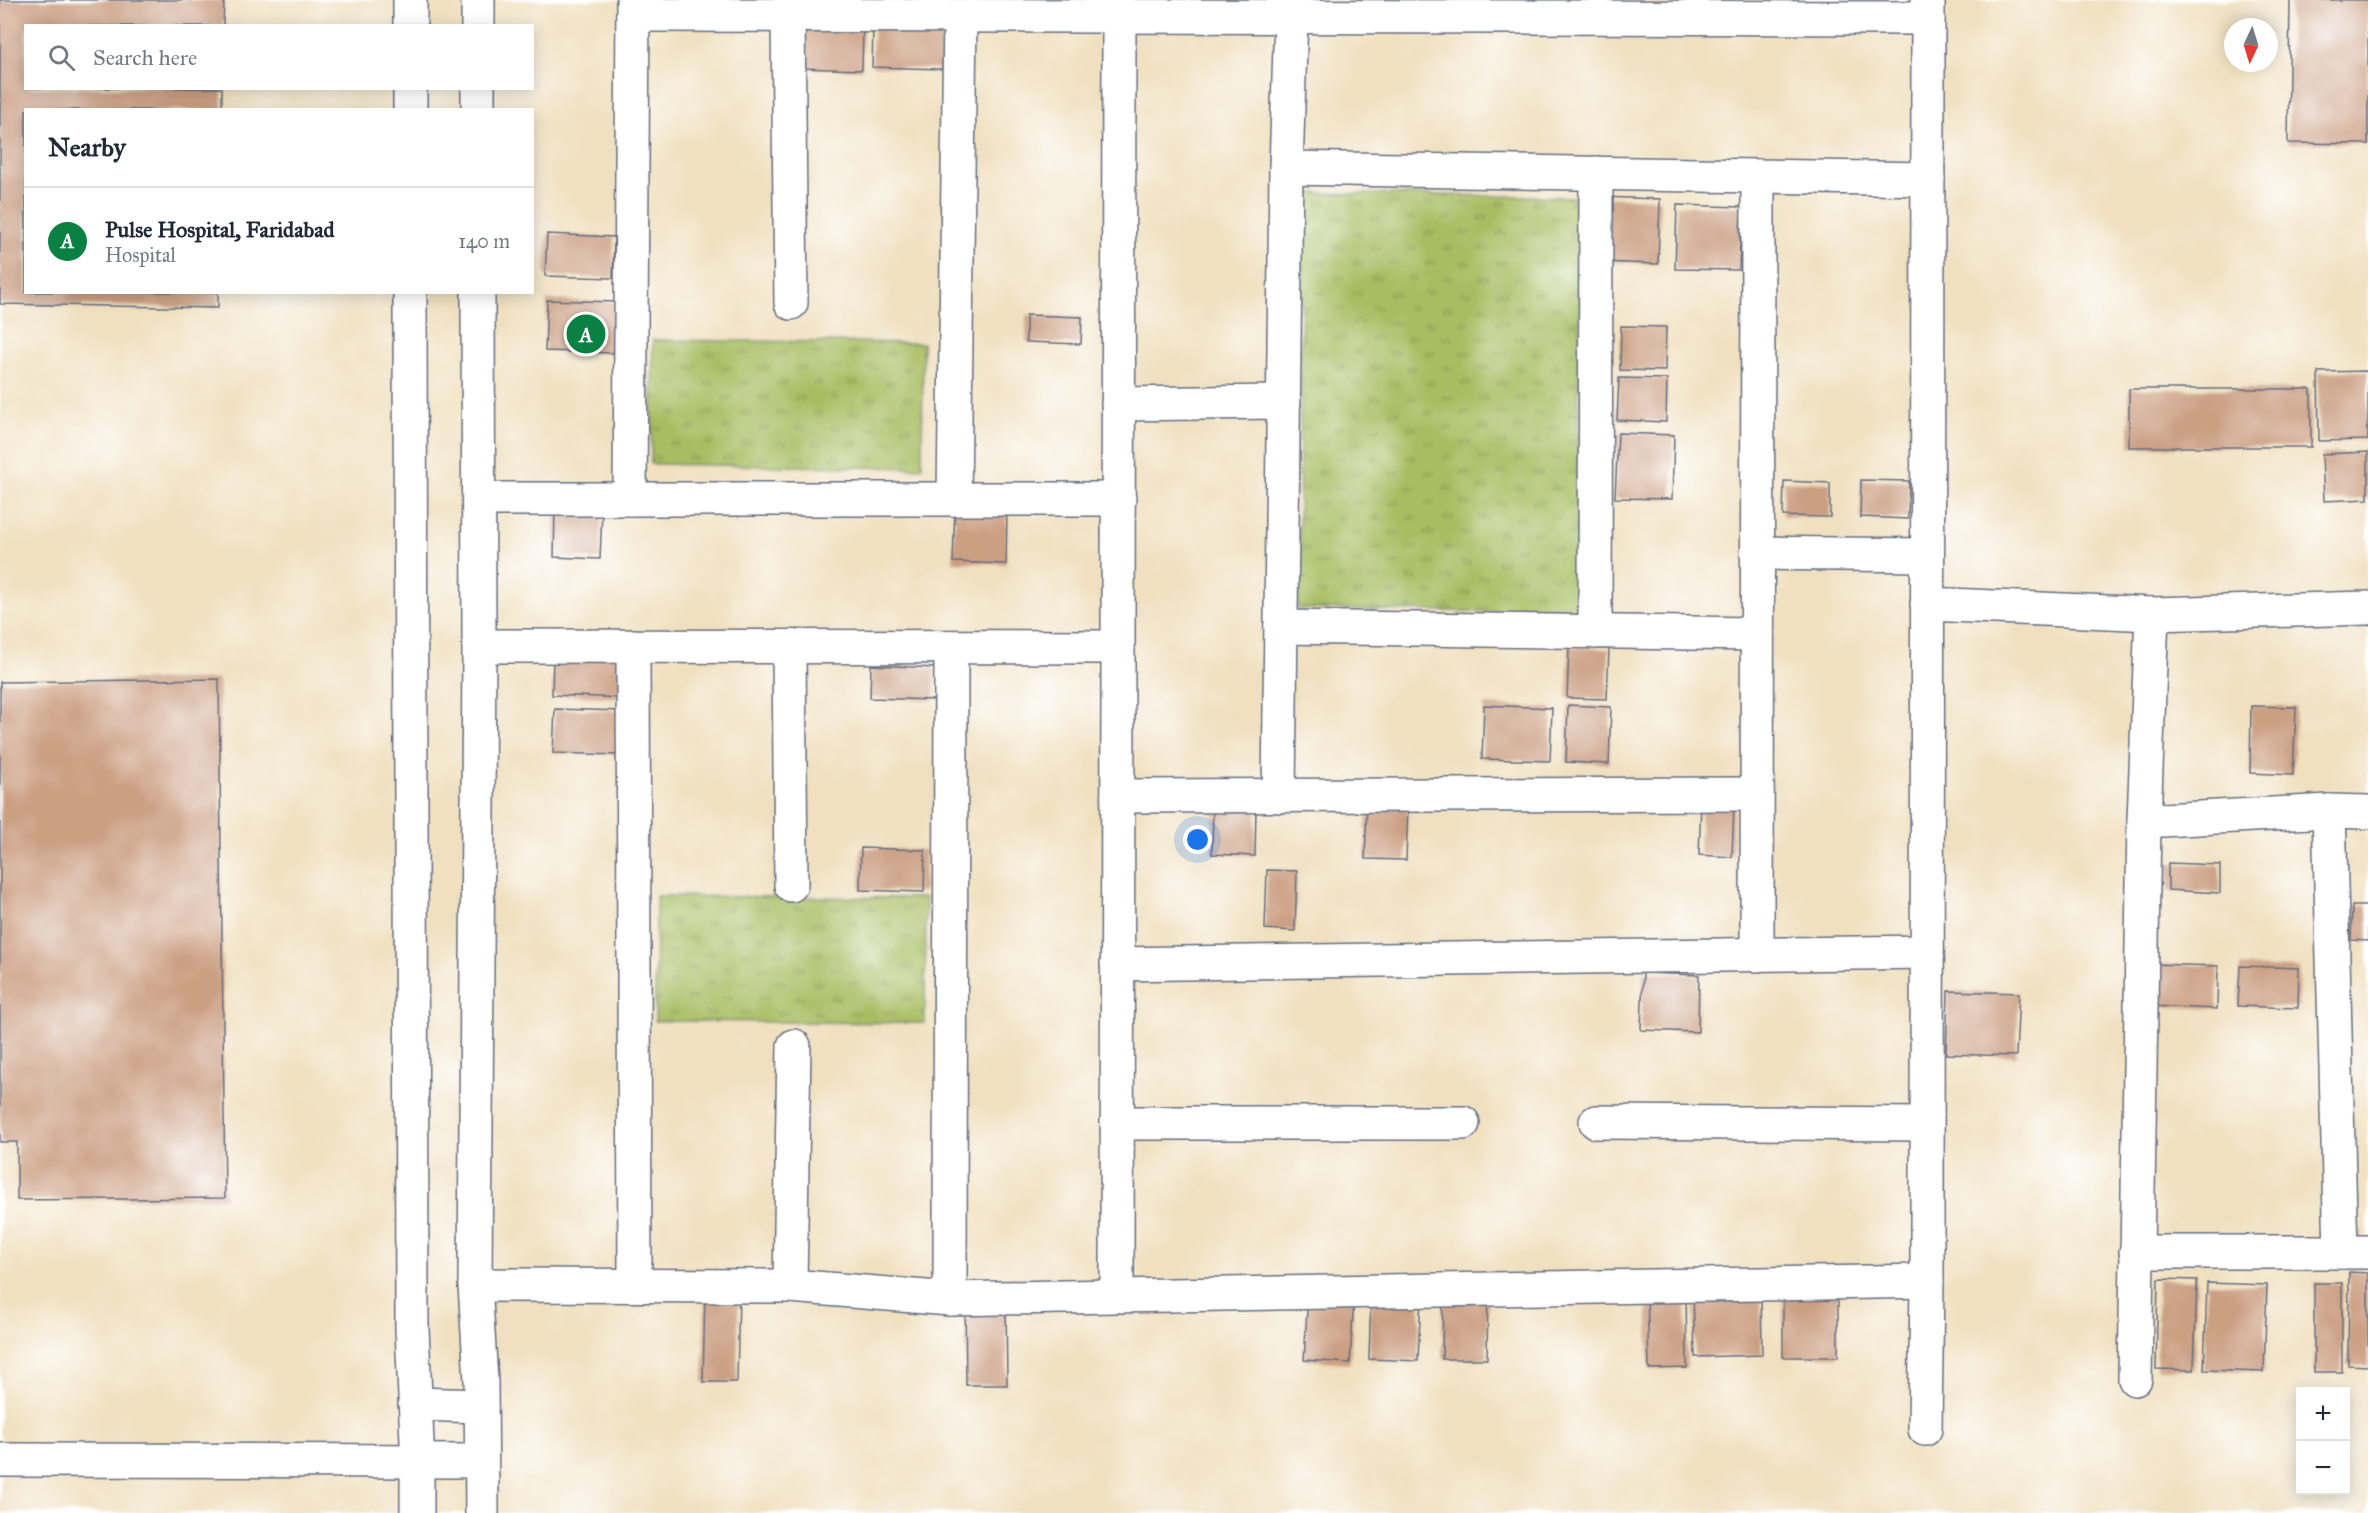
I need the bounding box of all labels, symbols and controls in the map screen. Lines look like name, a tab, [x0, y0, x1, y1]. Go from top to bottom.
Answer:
north arrow	[2224, 18, 2278, 72]
search box	[24, 24, 534, 90]
icon: search	[45, 41, 78, 74]
text: Search here	[93, 44, 197, 71]
text: Nearby	[48, 131, 126, 163]
text: Pulse Hospital, Faridabad	[105, 216, 334, 243]
text: A	[61, 229, 74, 253]
text: 140 m	[458, 229, 510, 253]
text: Hospital	[105, 243, 176, 267]
pin: A	[566, 312, 606, 356]
your location	[1183, 825, 1212, 854]
map controls	[2296, 1387, 2350, 1495]
button: +	[2296, 1387, 2350, 1441]
button: −	[2296, 1441, 2350, 1495]

